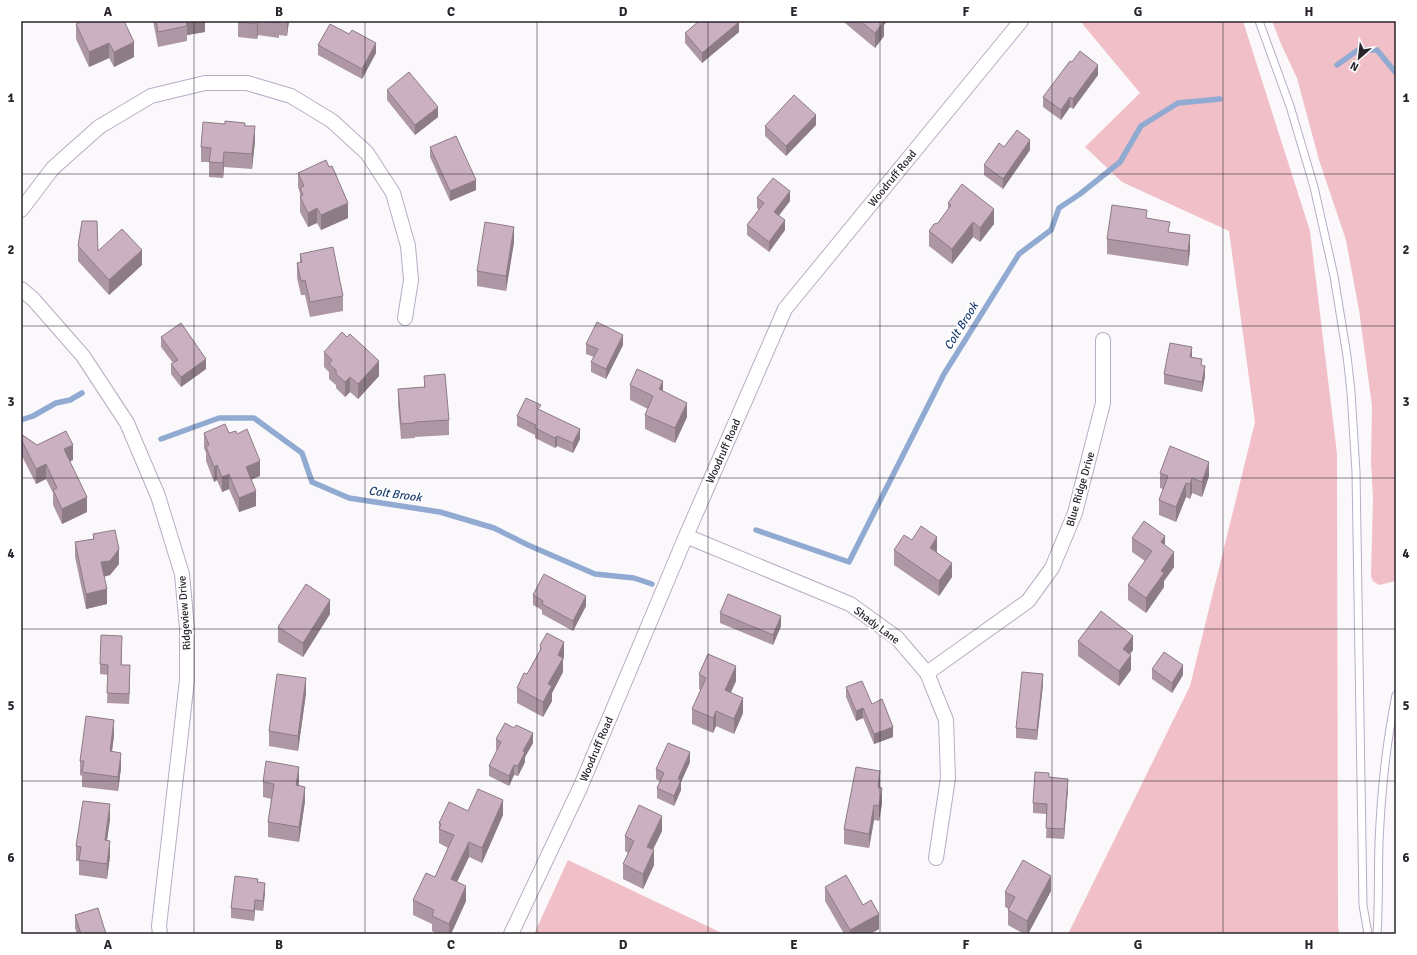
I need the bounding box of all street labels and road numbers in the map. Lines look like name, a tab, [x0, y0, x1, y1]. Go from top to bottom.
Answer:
street label: Woodruff Road	[866, 147, 919, 209]
street label: Woodruff Road	[703, 417, 744, 485]
street label: Blue Ridge Drive	[1064, 450, 1097, 528]
street label: Ridgeview Drive	[175, 575, 194, 651]
street label: Shady Lane	[851, 604, 902, 647]
street label: Woodruff Road	[577, 715, 616, 784]

